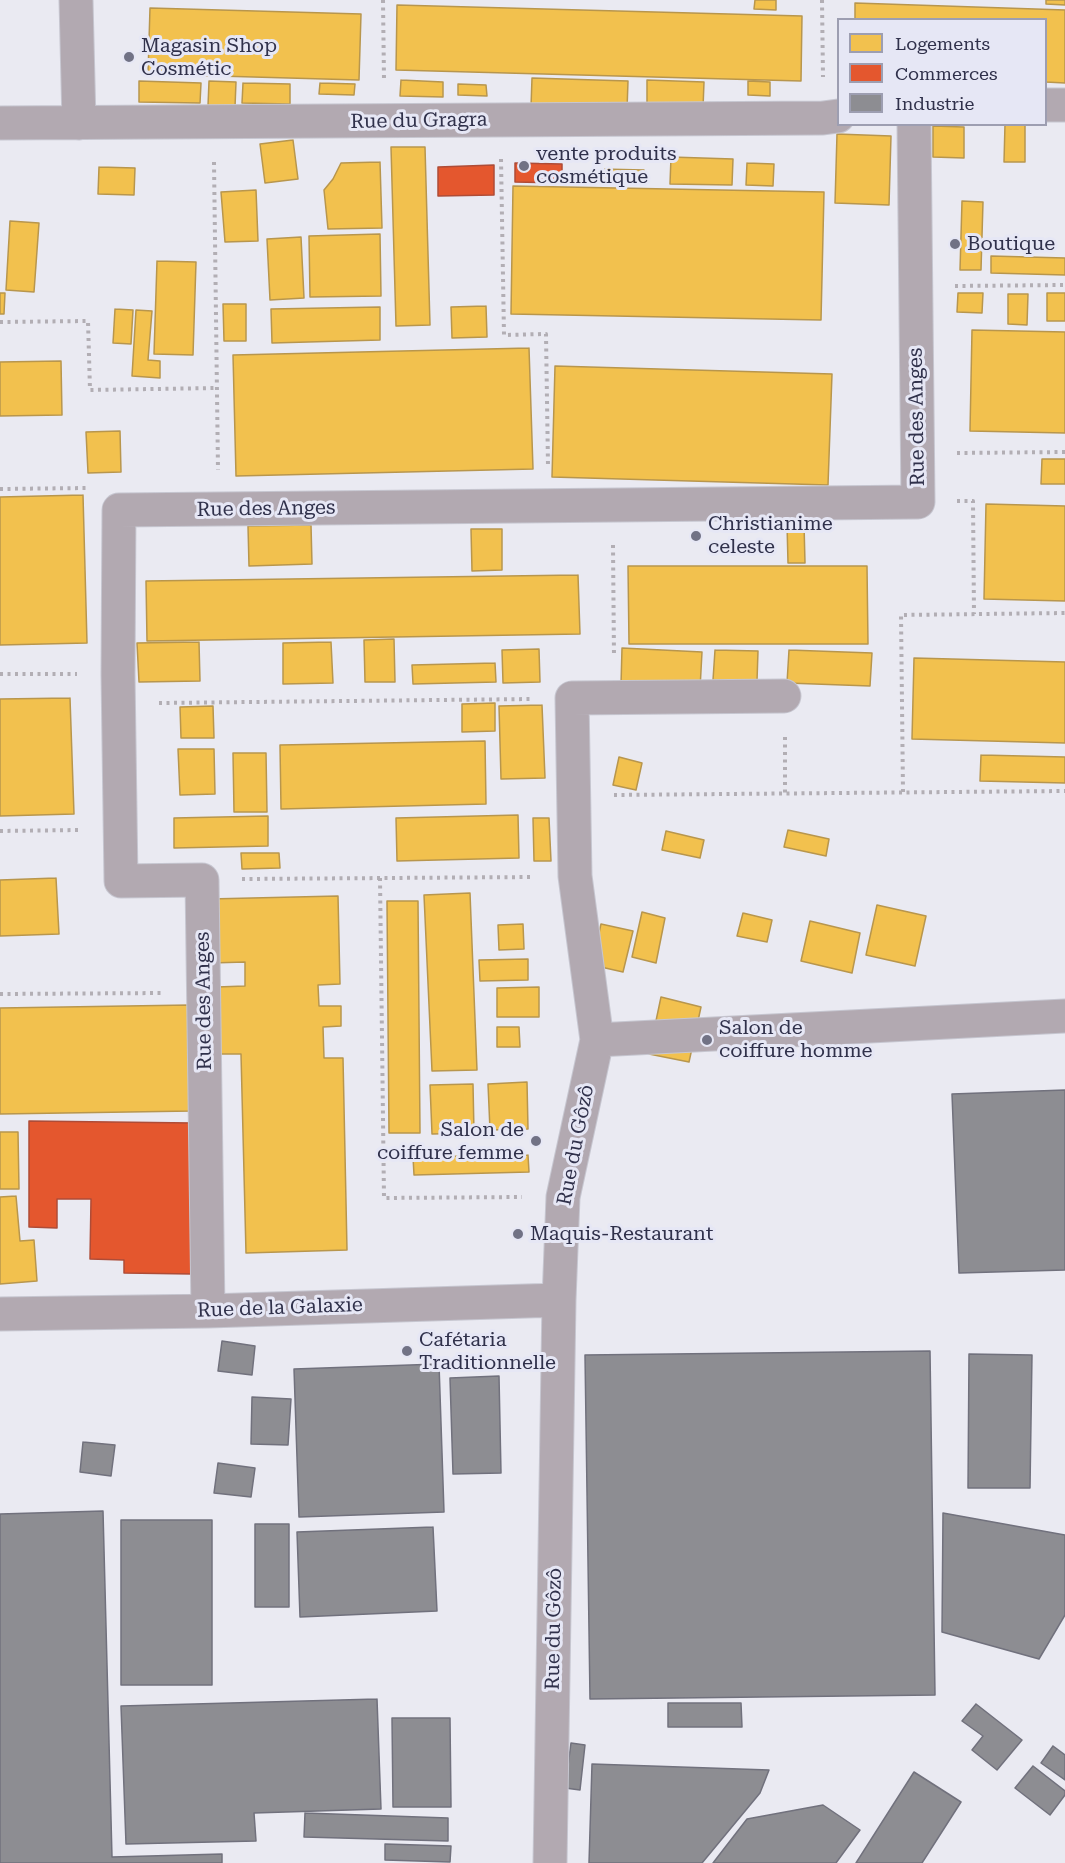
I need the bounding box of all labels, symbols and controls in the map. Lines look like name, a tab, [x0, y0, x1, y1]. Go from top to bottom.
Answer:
legend	[837, 18, 1047, 126]
text: Logements	[895, 33, 990, 54]
place label: Magasin Shop Cosmétic	[141, 34, 277, 81]
marker: Magasin Shop Cosmétic	[122, 50, 136, 64]
text: Commerces	[895, 63, 997, 84]
text: Industrie	[895, 93, 974, 114]
street label: Rue du Gragra	[350, 108, 488, 134]
place label: vente produits cosmétique	[536, 142, 676, 189]
marker: vente produits cosmétique	[517, 159, 531, 173]
place label: Boutique	[967, 232, 1055, 256]
marker: Boutique	[948, 237, 962, 251]
street label: Rue des Anges	[904, 348, 930, 486]
street label: Rue des Anges	[197, 496, 335, 522]
place label: Christianime celeste	[708, 512, 833, 559]
marker: Christianime celeste	[689, 529, 703, 543]
street label: Rue des Anges	[191, 932, 217, 1070]
place label: Salon de coiffure homme	[719, 1016, 873, 1063]
marker: Salon de coiffure homme	[700, 1033, 714, 1047]
street label: Rue du Gôzô	[553, 1083, 599, 1207]
place label: Salon de coiffure femme	[377, 1118, 524, 1165]
marker: Salon de coiffure femme	[529, 1134, 543, 1148]
place label: Maquis-Restaurant	[530, 1222, 713, 1246]
marker: Maquis-Restaurant	[511, 1227, 525, 1241]
street label: Rue de la Galaxie	[197, 1293, 363, 1323]
place label: Cafétaria Traditionnelle	[419, 1328, 556, 1375]
marker: Cafétaria Traditionnelle	[400, 1344, 414, 1358]
street label: Rue du Gôzô	[541, 1568, 567, 1690]

